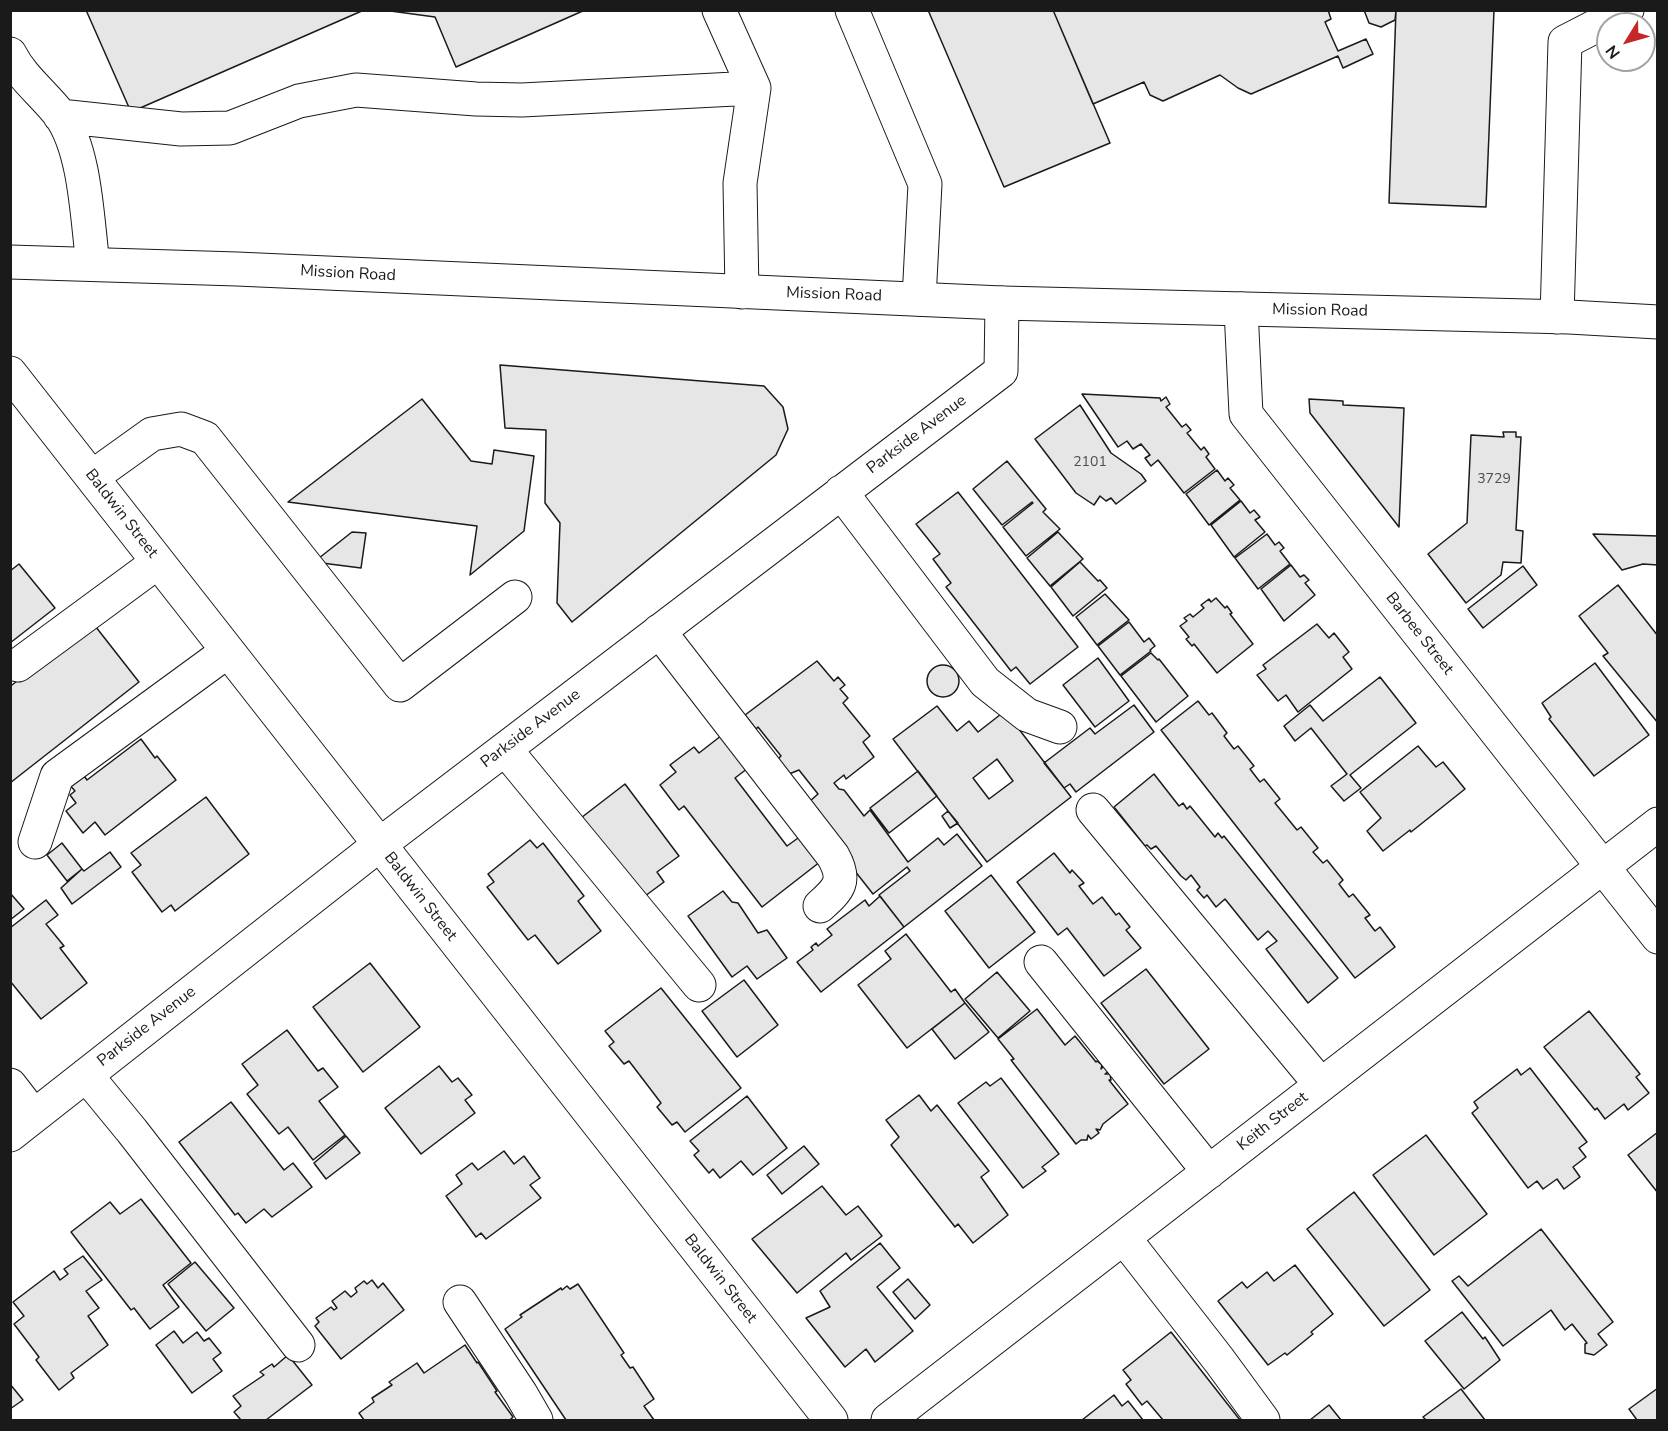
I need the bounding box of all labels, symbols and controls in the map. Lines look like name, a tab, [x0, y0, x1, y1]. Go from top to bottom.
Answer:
north arrow	[1596, 12, 1656, 72]
text: N	[1601, 40, 1626, 63]
street label: Mission Road	[300, 262, 396, 286]
street label: Mission Road	[786, 284, 882, 306]
street label: Mission Road	[1272, 301, 1368, 321]
street label: Parkside Avenue	[863, 391, 971, 479]
house number: 2101	[1073, 455, 1107, 471]
street label: Baldwin Street	[80, 466, 162, 562]
house number: 3729	[1477, 472, 1511, 488]
street label: Barbee Street	[1381, 589, 1457, 679]
street label: Parkside Avenue	[477, 685, 585, 773]
street label: Baldwin Street	[379, 849, 461, 945]
street label: Parkside Avenue	[94, 983, 200, 1071]
street label: Keith Street	[1234, 1088, 1312, 1156]
street label: Baldwin Street	[679, 1231, 761, 1327]

